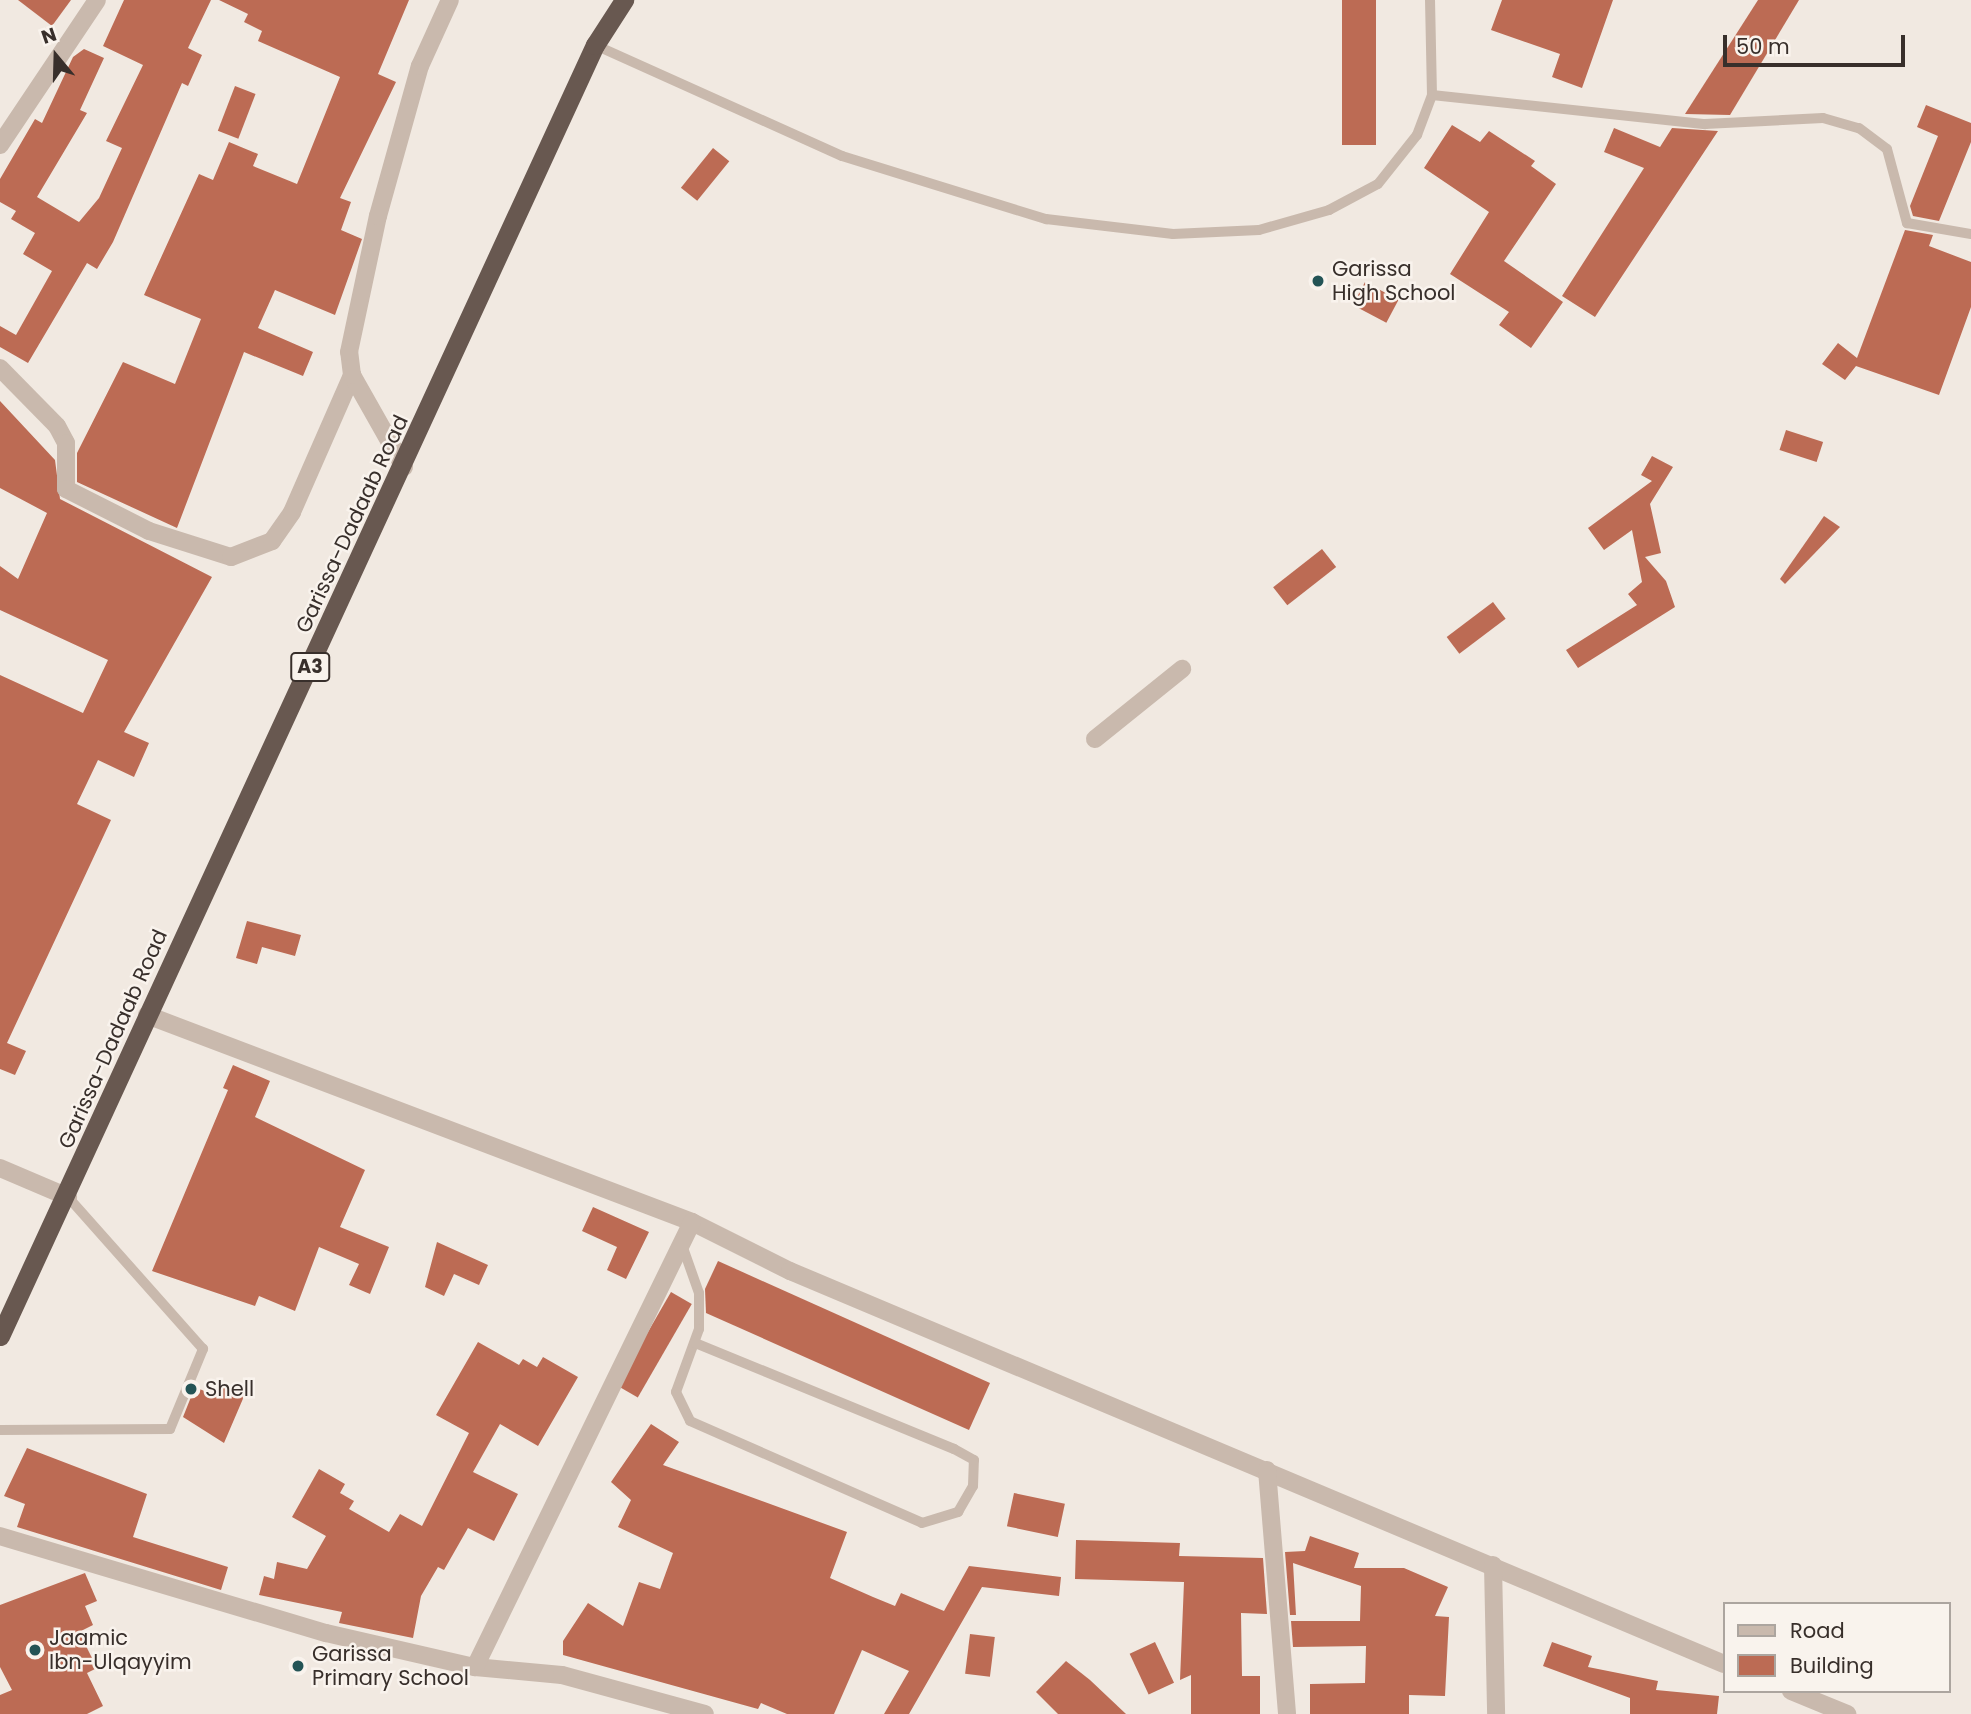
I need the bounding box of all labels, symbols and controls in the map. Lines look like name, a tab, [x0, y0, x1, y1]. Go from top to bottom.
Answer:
north arrow	[21, 21, 91, 91]
text: N	[38, 21, 60, 51]
scale bar	[1726, 21, 1908, 65]
text: 50 m	[1736, 32, 1790, 61]
place label: Garissa High School	[1332, 256, 1456, 306]
marker: Garissa High School	[1310, 273, 1326, 289]
street label: Garissa-Dadaab Road	[290, 411, 414, 637]
road number: A3	[289, 652, 331, 682]
street label: Garissa-Dadaab Road	[53, 926, 173, 1152]
place label: Shell	[205, 1376, 254, 1402]
marker: Shell	[183, 1381, 199, 1397]
legend	[1722, 1602, 1950, 1693]
text: Road	[1790, 1616, 1845, 1645]
place label: Jaamic Ibn-Ulqayyim	[49, 1625, 192, 1675]
place label: Garissa Primary School	[312, 1641, 469, 1691]
marker: Jaamic Ibn-Ulqayyim	[27, 1642, 43, 1658]
text: Building	[1790, 1651, 1874, 1680]
marker: Garissa Primary School	[290, 1658, 306, 1674]

